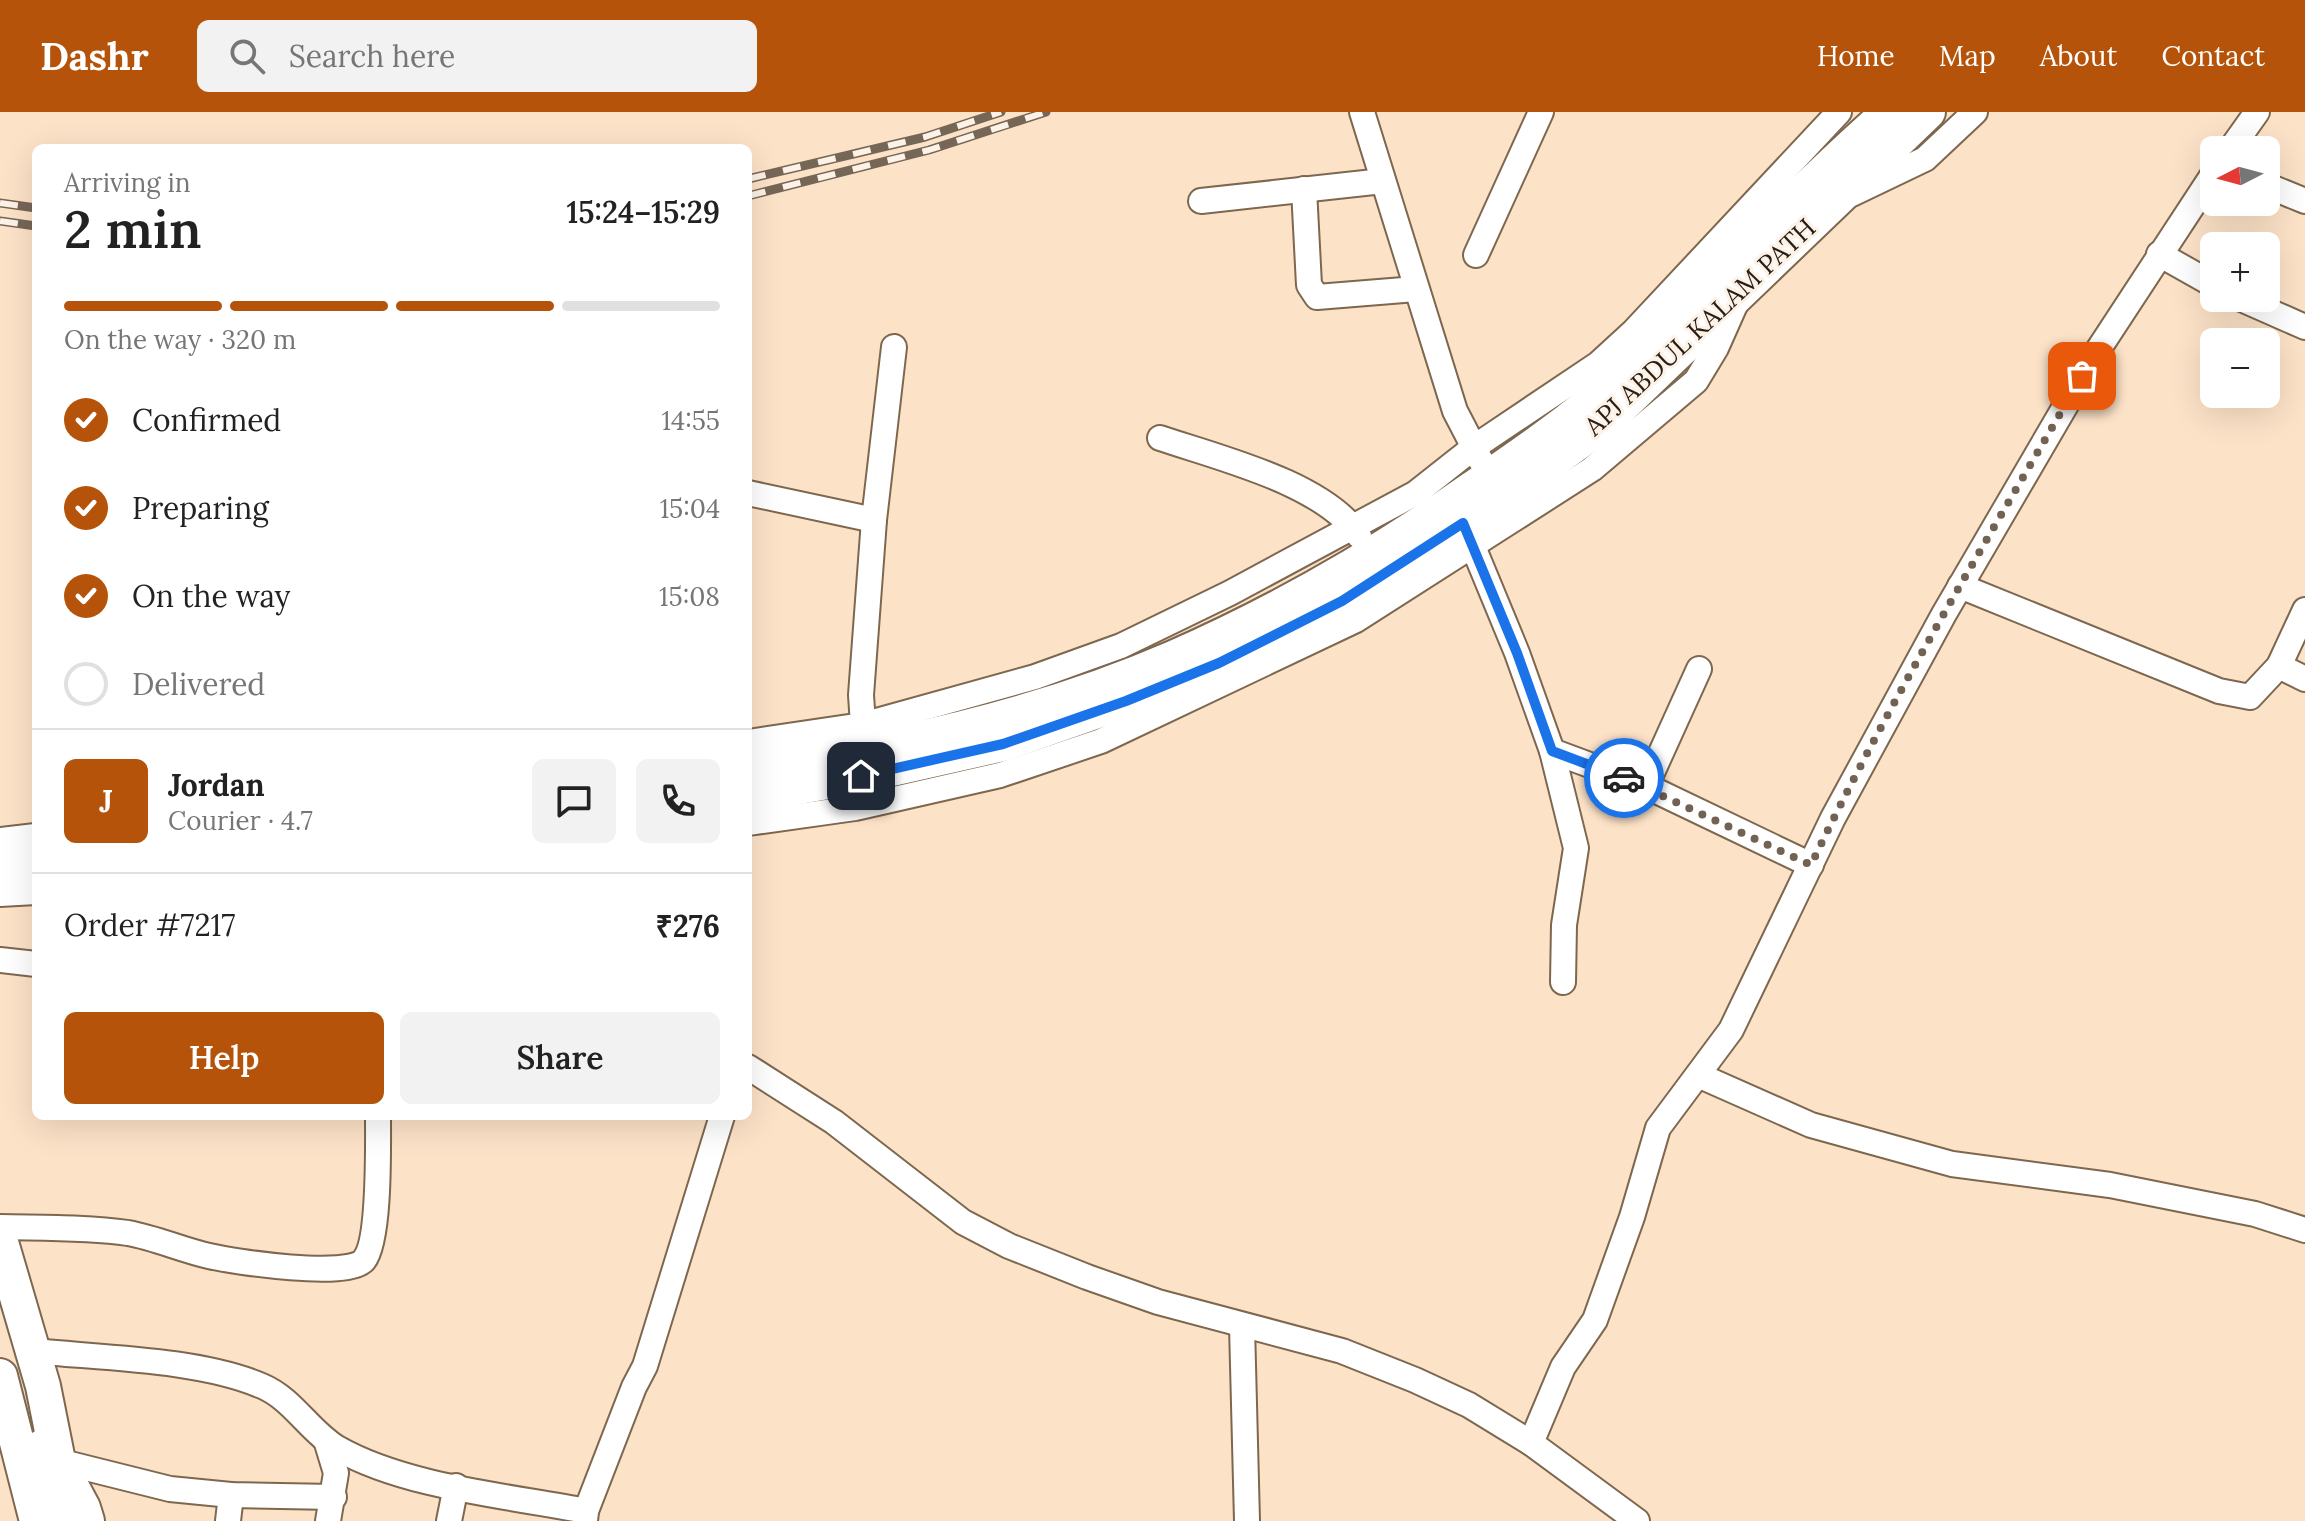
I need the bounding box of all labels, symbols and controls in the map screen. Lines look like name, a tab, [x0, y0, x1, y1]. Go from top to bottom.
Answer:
search box	[197, 20, 757, 92]
text: Dashr	[40, 32, 149, 80]
icon: search	[225, 34, 269, 78]
text: Search here	[289, 37, 455, 75]
text: Home	[1817, 38, 1895, 74]
text: Map	[1939, 38, 1996, 74]
text: About	[2040, 38, 2117, 74]
text: Contact	[2161, 38, 2265, 74]
north arrow	[2200, 136, 2280, 216]
map controls	[2200, 136, 2280, 408]
text: Arriving in	[64, 166, 191, 199]
text: 15:24–15:29	[567, 193, 720, 231]
text: 2 min	[64, 196, 202, 262]
street label: APJ ABDUL KALAM PATH	[1576, 211, 1822, 443]
button: +	[2200, 232, 2280, 312]
text: On the way · 320 m	[64, 323, 296, 356]
button: −	[2200, 328, 2280, 408]
pin	[2048, 342, 2116, 410]
icon: bag	[2060, 354, 2104, 398]
icon: check	[64, 398, 108, 442]
text: Confirmed	[132, 401, 281, 439]
text: 14:55	[662, 404, 720, 437]
icon: check	[64, 486, 108, 530]
text: Preparing	[132, 489, 269, 527]
text: 15:04	[660, 492, 720, 525]
icon: check	[64, 574, 108, 618]
text: On the way	[132, 577, 290, 615]
text: 15:08	[659, 580, 720, 613]
text: Delivered	[132, 665, 265, 703]
courier	[1584, 738, 1664, 818]
pin	[827, 742, 895, 810]
icon: home	[839, 754, 883, 798]
icon: car	[1602, 756, 1646, 800]
button: chat	[532, 759, 616, 843]
button: phone	[636, 759, 720, 843]
text: Jordan	[168, 766, 265, 804]
text: J	[99, 782, 113, 820]
text: Courier · 4.7	[168, 804, 313, 837]
text: Order #7217	[64, 906, 235, 944]
text: ₹276	[656, 907, 720, 945]
button: Help	[64, 1012, 384, 1104]
button: Share	[400, 1012, 720, 1104]

